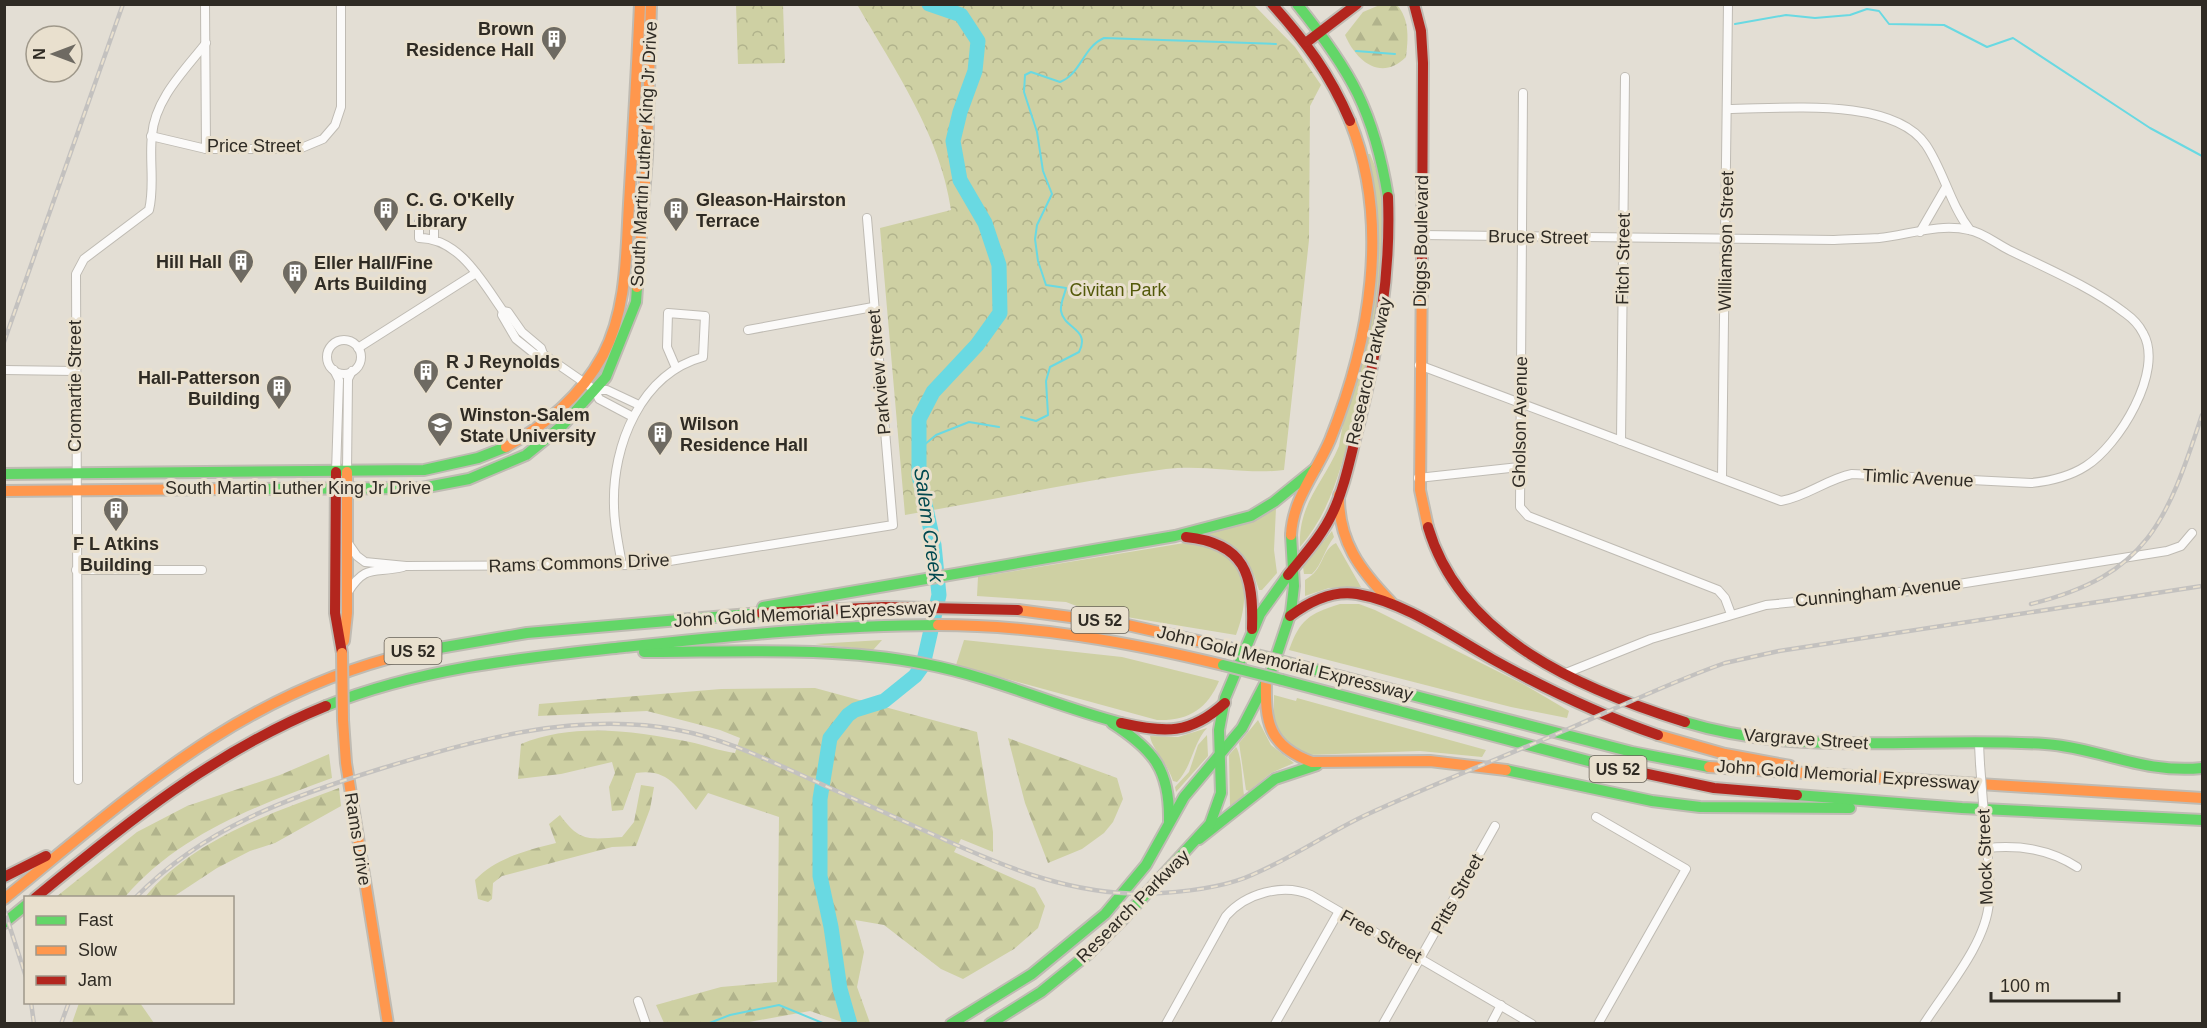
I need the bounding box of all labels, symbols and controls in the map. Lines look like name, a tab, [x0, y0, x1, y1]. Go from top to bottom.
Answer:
place label: Brown Residence Hall	[406, 19, 534, 60]
street label: South Martin Luther King Jr Drive	[627, 21, 661, 287]
north arrow	[24, 24, 84, 84]
building icon: Brown Residence Hall	[539, 24, 569, 62]
text: N	[31, 48, 48, 60]
street label: Price Street	[207, 136, 301, 156]
street label: Williamson Street	[1715, 171, 1737, 311]
street label: Diggs Boulevard	[1410, 175, 1432, 307]
place label: C. G. O'Kelly Library	[406, 190, 514, 231]
place label: Gleason-Hairston Terrace	[696, 190, 846, 231]
building icon: C. G. O'Kelly Library	[371, 195, 401, 233]
building icon: Gleason-Hairston Terrace	[661, 195, 691, 233]
street label: Fitch Street	[1612, 213, 1634, 305]
street label: Bruce Street	[1488, 226, 1588, 248]
building icon: Hill Hall	[226, 247, 256, 285]
place label: Hill Hall	[156, 252, 222, 272]
place label: Eller Hall/Fine Arts Building	[314, 253, 433, 294]
building icon: Eller Hall/Fine Arts Building	[280, 258, 310, 296]
park label: Civitan Park	[1069, 280, 1168, 300]
street label: Research Parkway	[1342, 295, 1396, 447]
street label: Parkview Street	[864, 308, 894, 436]
street label: Cromartie Street	[65, 320, 85, 452]
place label: R J Reynolds Center	[446, 352, 560, 393]
street label: Gholson Avenue	[1509, 356, 1531, 488]
building icon: R J Reynolds Center	[411, 357, 441, 395]
place label: Hall-Patterson Building	[138, 368, 260, 409]
building icon: Hall-Patterson Building	[264, 373, 294, 411]
place label: Winston-Salem State University	[460, 405, 596, 446]
school or university icon: Winston-Salem State University	[425, 410, 455, 448]
place label: Wilson Residence Hall	[680, 414, 808, 455]
building icon: Wilson Residence Hall	[645, 419, 675, 457]
street label: Timlic Avenue	[1862, 465, 1974, 491]
water label: Salem Creek	[910, 466, 948, 585]
street label: South Martin Luther King Jr Drive	[165, 478, 431, 498]
building icon: F L Atkins Building	[101, 495, 131, 533]
place label: F L Atkins Building	[73, 534, 159, 575]
street label: Rams Commons Drive	[488, 550, 670, 576]
street label: Cunningham Avenue	[1794, 573, 1962, 611]
street label: John Gold Memorial Expressway	[673, 597, 937, 631]
road number: US 52	[1072, 607, 1128, 633]
street label: John Gold Memorial Expressway	[1155, 621, 1415, 705]
road number: US 52	[384, 638, 442, 664]
street label: Vargrave Street	[1743, 725, 1869, 753]
road number: US 52	[1590, 756, 1646, 782]
street label: John Gold Memorial Expressway	[1716, 756, 1980, 794]
street label: Rams Drive	[341, 791, 375, 887]
street label: Mock Street	[1973, 809, 1997, 905]
street label: Research Parkway	[1073, 846, 1193, 966]
street label: Pitts Street	[1427, 851, 1487, 937]
legend	[24, 896, 234, 1004]
street label: Free Street	[1337, 905, 1425, 967]
text: Fast	[78, 910, 113, 930]
text: Slow	[78, 940, 118, 960]
scale bar	[1991, 965, 2118, 1003]
text: Jam	[78, 970, 112, 990]
text: 100 m	[2000, 976, 2050, 996]

